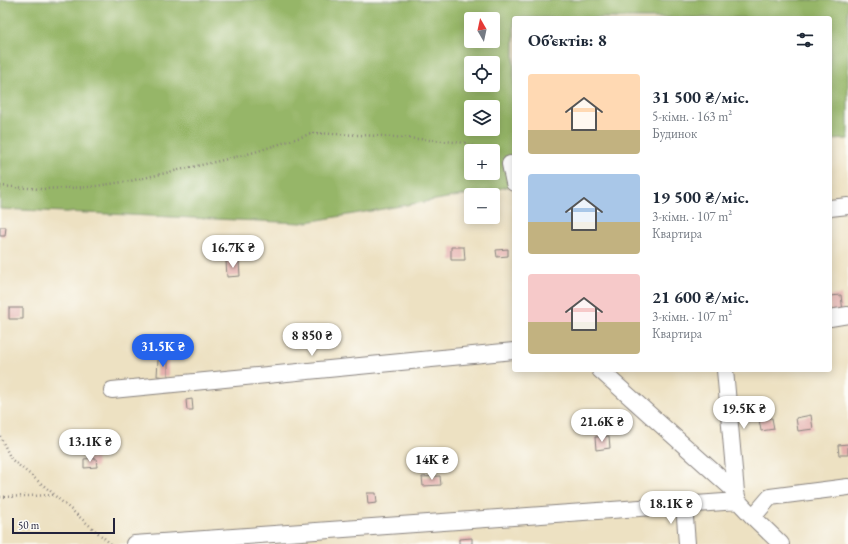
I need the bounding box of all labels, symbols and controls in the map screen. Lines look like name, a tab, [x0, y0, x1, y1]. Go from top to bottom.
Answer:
north arrow	[464, 12, 500, 48]
map controls	[464, 12, 500, 224]
text: Об’єктів: 8	[528, 29, 607, 51]
icon: filters	[794, 29, 816, 51]
button: locate	[464, 56, 500, 92]
text: 31 500 ₴/міс.	[652, 86, 749, 108]
icon: home	[560, 90, 608, 138]
button: layers	[464, 100, 500, 136]
text: 5-кімн. · 163 m²	[652, 108, 732, 125]
text: Будинок	[652, 125, 697, 142]
button: +	[464, 144, 500, 180]
text: 19 500 ₴/міс.	[652, 186, 749, 208]
button: −	[464, 188, 500, 224]
icon: home	[560, 190, 608, 238]
text: 3-кімн. · 107 m²	[652, 208, 732, 225]
text: Квартира	[652, 225, 702, 242]
pin: 16.7K ₴	[196, 235, 270, 269]
text: 16.7K ₴	[211, 239, 255, 256]
text: 21 600 ₴/міс.	[652, 286, 749, 308]
icon: home	[560, 290, 608, 338]
text: 3-кімн. · 107 m²	[652, 308, 732, 325]
pin: 8 850 ₴	[275, 323, 349, 357]
text: Квартира	[652, 325, 702, 342]
text: 8 850 ₴	[292, 327, 332, 344]
pin: 31.5K ₴	[126, 334, 200, 368]
text: 31.5K ₴	[141, 338, 185, 355]
pin: 19.5K ₴	[707, 396, 781, 430]
text: 19.5K ₴	[722, 400, 766, 417]
pin: 21.6K ₴	[565, 409, 639, 443]
text: 21.6K ₴	[580, 413, 624, 430]
pin: 13.1K ₴	[53, 429, 127, 463]
text: 13.1K ₴	[68, 433, 112, 450]
pin: 14K ₴	[404, 447, 460, 481]
text: 14K ₴	[415, 451, 449, 468]
pin: 18.1K ₴	[634, 491, 708, 525]
text: 18.1K ₴	[649, 495, 693, 512]
scale bar	[12, 516, 115, 535]
text: 50 m	[18, 518, 39, 532]

